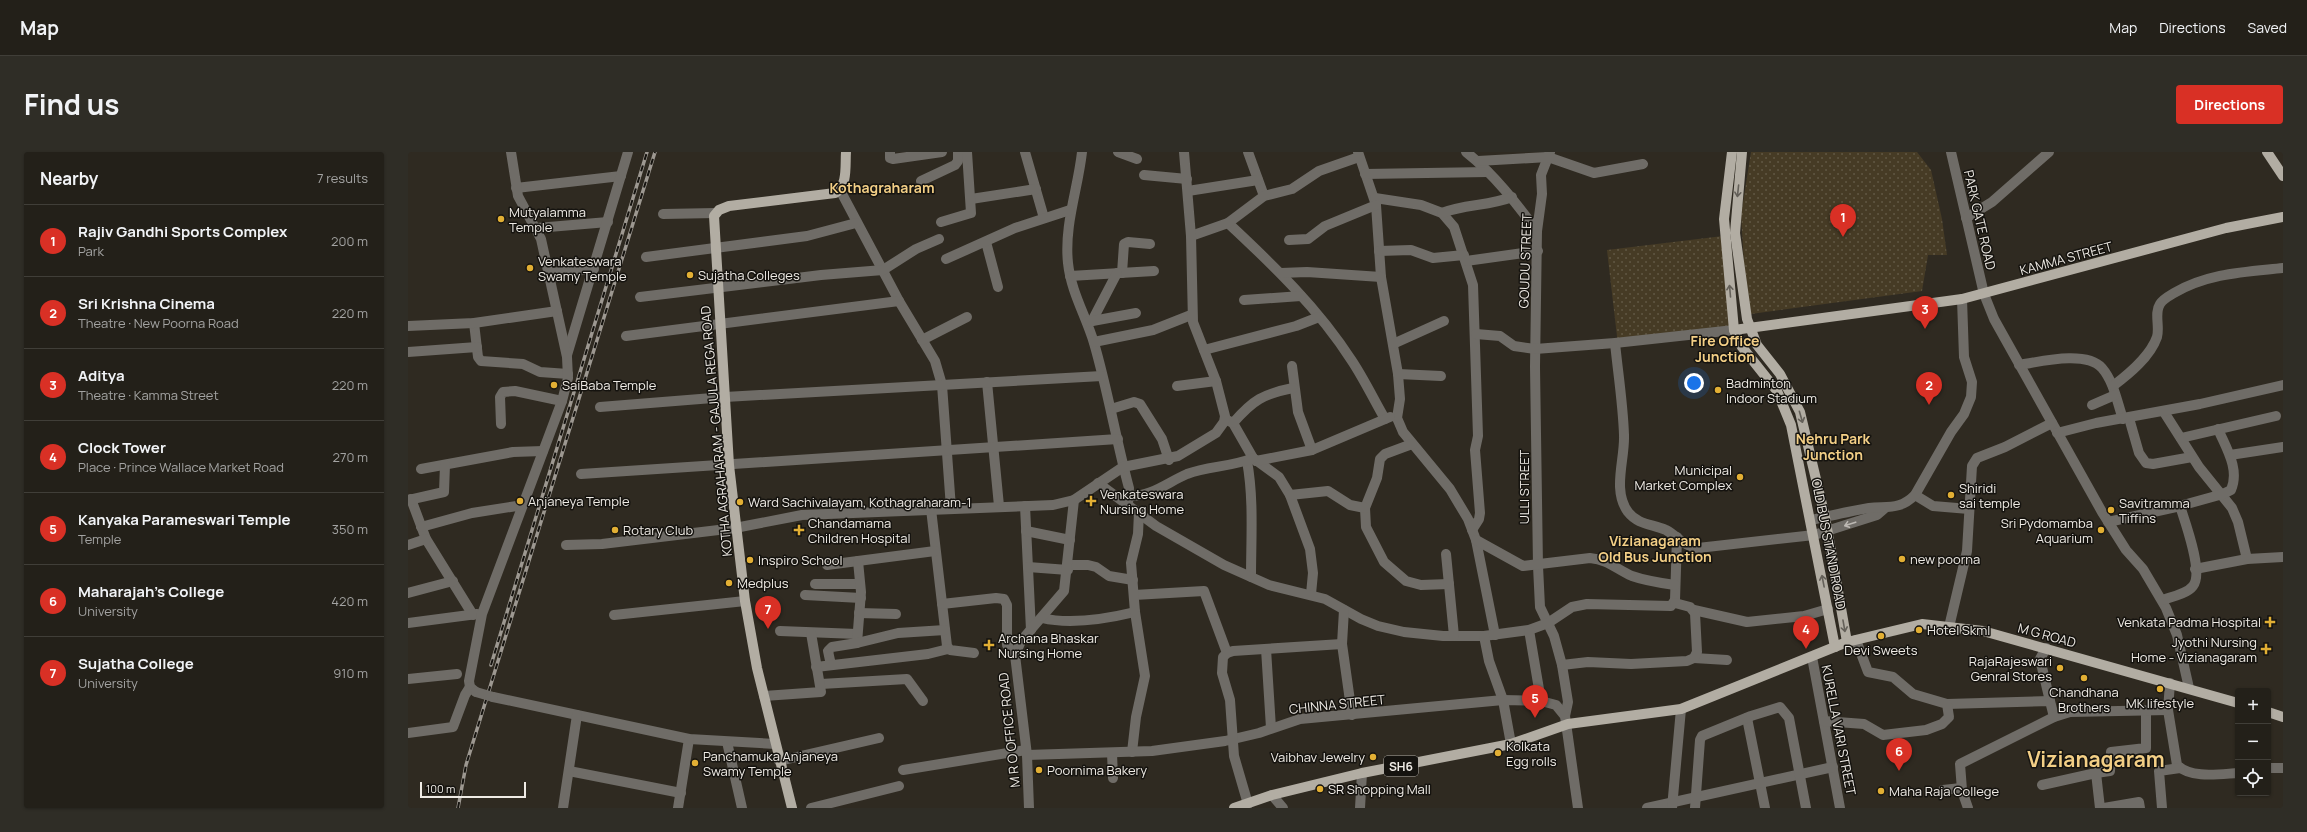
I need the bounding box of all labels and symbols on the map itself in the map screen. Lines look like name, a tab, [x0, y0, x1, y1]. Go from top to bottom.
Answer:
street label: PARK GATE ROAD	[1960, 168, 2000, 272]
district label: Kothagraharam	[829, 178, 935, 197]
one-way arrow	[1734, 184, 1742, 197]
place label: Mutyalamma Temple	[509, 203, 586, 236]
pin: 1	[1830, 204, 1856, 237]
street label: GOUDU STREET	[1514, 213, 1536, 309]
marker: Mutyalamma Temple	[496, 214, 506, 224]
street label: KAMMA STREET	[2018, 237, 2115, 279]
place label: Venkateswara Swamy Temple	[538, 252, 627, 285]
marker: Venkateswara Swamy Temple	[525, 263, 535, 273]
place label: Sujatha Colleges	[698, 266, 800, 284]
marker: Sujatha Colleges	[685, 270, 695, 280]
one-way arrow	[1726, 285, 1733, 298]
pin: 3	[1912, 296, 1938, 329]
street label: KOTHA AGRAHARAM - GAJULA REGA ROAD	[696, 305, 736, 557]
district label: Fire Office Junction	[1691, 331, 1759, 366]
pin: 2	[1916, 372, 1942, 405]
your location	[1684, 373, 1704, 393]
place label: Badminton Indoor Stadium	[1726, 374, 1817, 407]
place label: SaiBaba Temple	[562, 376, 657, 394]
marker: SaiBaba Temple	[549, 380, 559, 390]
marker: Badminton Indoor Stadium	[1713, 385, 1723, 395]
one-way arrow	[1798, 410, 1805, 423]
district label: Nehru Park Junction	[1796, 429, 1871, 464]
street label: ULLI STREET	[1515, 449, 1533, 524]
place label: Municipal Market Complex	[1635, 461, 1732, 494]
marker: Municipal Market Complex	[1735, 472, 1745, 482]
street label: OLD BUS STAND ROAD	[1807, 477, 1851, 611]
place label: Shiridi sai temple	[1959, 479, 2021, 512]
place label: Venkateswara Nursing Home	[1100, 485, 1184, 518]
marker: Shiridi sai temple	[1946, 490, 1956, 500]
place label: Anjaneya Temple	[528, 492, 630, 510]
place label: Ward Sachivalayam, Kothagraharam-1	[748, 493, 972, 511]
place label: Savitramma Tiffins	[2119, 494, 2190, 527]
marker: Venkateswara Nursing Home	[1085, 495, 1097, 507]
marker: Anjaneya Temple	[515, 496, 525, 506]
marker: Ward Sachivalayam, Kothagraharam-1	[735, 497, 745, 507]
marker: Savitramma Tiffins	[2106, 505, 2116, 515]
place label: Chandamama Children Hospital	[808, 514, 911, 547]
place label: Sri Pydomamba Aquarium	[2001, 514, 2093, 547]
place label: Rotary Club	[623, 521, 693, 539]
one-way arrow	[1844, 521, 1857, 528]
marker: Chandamama Children Hospital	[793, 524, 805, 536]
marker: Rotary Club	[610, 525, 620, 535]
marker: Sri Pydomamba Aquarium	[2096, 525, 2106, 535]
district label: Vizianagaram Old Bus Junction	[1598, 531, 1712, 566]
place label: new poorna	[1910, 550, 1980, 568]
place label: Inspiro School	[758, 551, 843, 569]
marker: new poorna	[1897, 554, 1907, 564]
marker: Inspiro School	[745, 555, 755, 565]
place label: Medplus	[737, 574, 789, 592]
one-way arrow	[1819, 575, 1827, 588]
marker: Medplus	[724, 578, 734, 588]
pin: 7	[755, 596, 781, 629]
place label: Venkata Padma Hospital	[2117, 613, 2261, 631]
pin: 4	[1793, 616, 1819, 649]
marker: Venkata Padma Hospital	[2264, 616, 2276, 628]
one-way arrow	[1840, 619, 1848, 632]
street label: M G ROAD	[2016, 619, 2078, 651]
place label: Hotel Skml	[1927, 621, 1990, 639]
marker: Hotel Skml	[1914, 625, 1924, 635]
place label: Archana Bhaskar Nursing Home	[998, 629, 1099, 662]
marker: Devi Sweets	[1876, 631, 1886, 641]
place label: Jyothi Nursing Home - Vizianagaram	[2131, 633, 2257, 666]
marker: Archana Bhaskar Nursing Home	[983, 639, 995, 651]
place label: Devi Sweets	[1844, 641, 1918, 659]
marker: Jyothi Nursing Home - Vizianagaram	[2260, 643, 2272, 655]
place label: RajaRajeswari Genral Stores	[1969, 652, 2052, 685]
street label: KURELLA VARI STREET	[1818, 663, 1860, 797]
marker: RajaRajeswari Genral Stores	[2055, 663, 2065, 673]
street label: M R O OFFICE ROAD	[994, 671, 1024, 788]
marker: Chandhana Brothers	[2079, 673, 2089, 683]
place label: Chandhana Brothers	[2049, 683, 2119, 716]
marker: MK lifestyle	[2155, 684, 2165, 694]
pin: 5	[1522, 685, 1548, 718]
street label: CHINNA STREET	[1288, 690, 1386, 718]
place label: MK lifestyle	[2126, 694, 2195, 712]
place label: Kolkata Egg rolls	[1506, 737, 1557, 770]
pin: 6	[1886, 738, 1912, 771]
district label: Vizianagaram	[2027, 745, 2165, 773]
place label: Panchamuka Anjaneya Swamy Temple	[703, 747, 838, 780]
place label: Vaibhav Jewelry	[1271, 748, 1365, 766]
marker: Kolkata Egg rolls	[1493, 748, 1503, 758]
marker: Vaibhav Jewelry	[1368, 752, 1378, 762]
road number: SH6	[1384, 756, 1418, 776]
marker: Panchamuka Anjaneya Swamy Temple	[690, 758, 700, 768]
place label: Poornima Bakery	[1047, 761, 1147, 779]
marker: Poornima Bakery	[1034, 765, 1044, 775]
scale bar	[420, 780, 526, 799]
place label: SR Shopping Mall	[1328, 780, 1431, 798]
place label: Maha Raja College	[1889, 782, 2000, 800]
marker: SR Shopping Mall	[1315, 784, 1325, 794]
marker: Maha Raja College	[1876, 786, 1886, 796]

